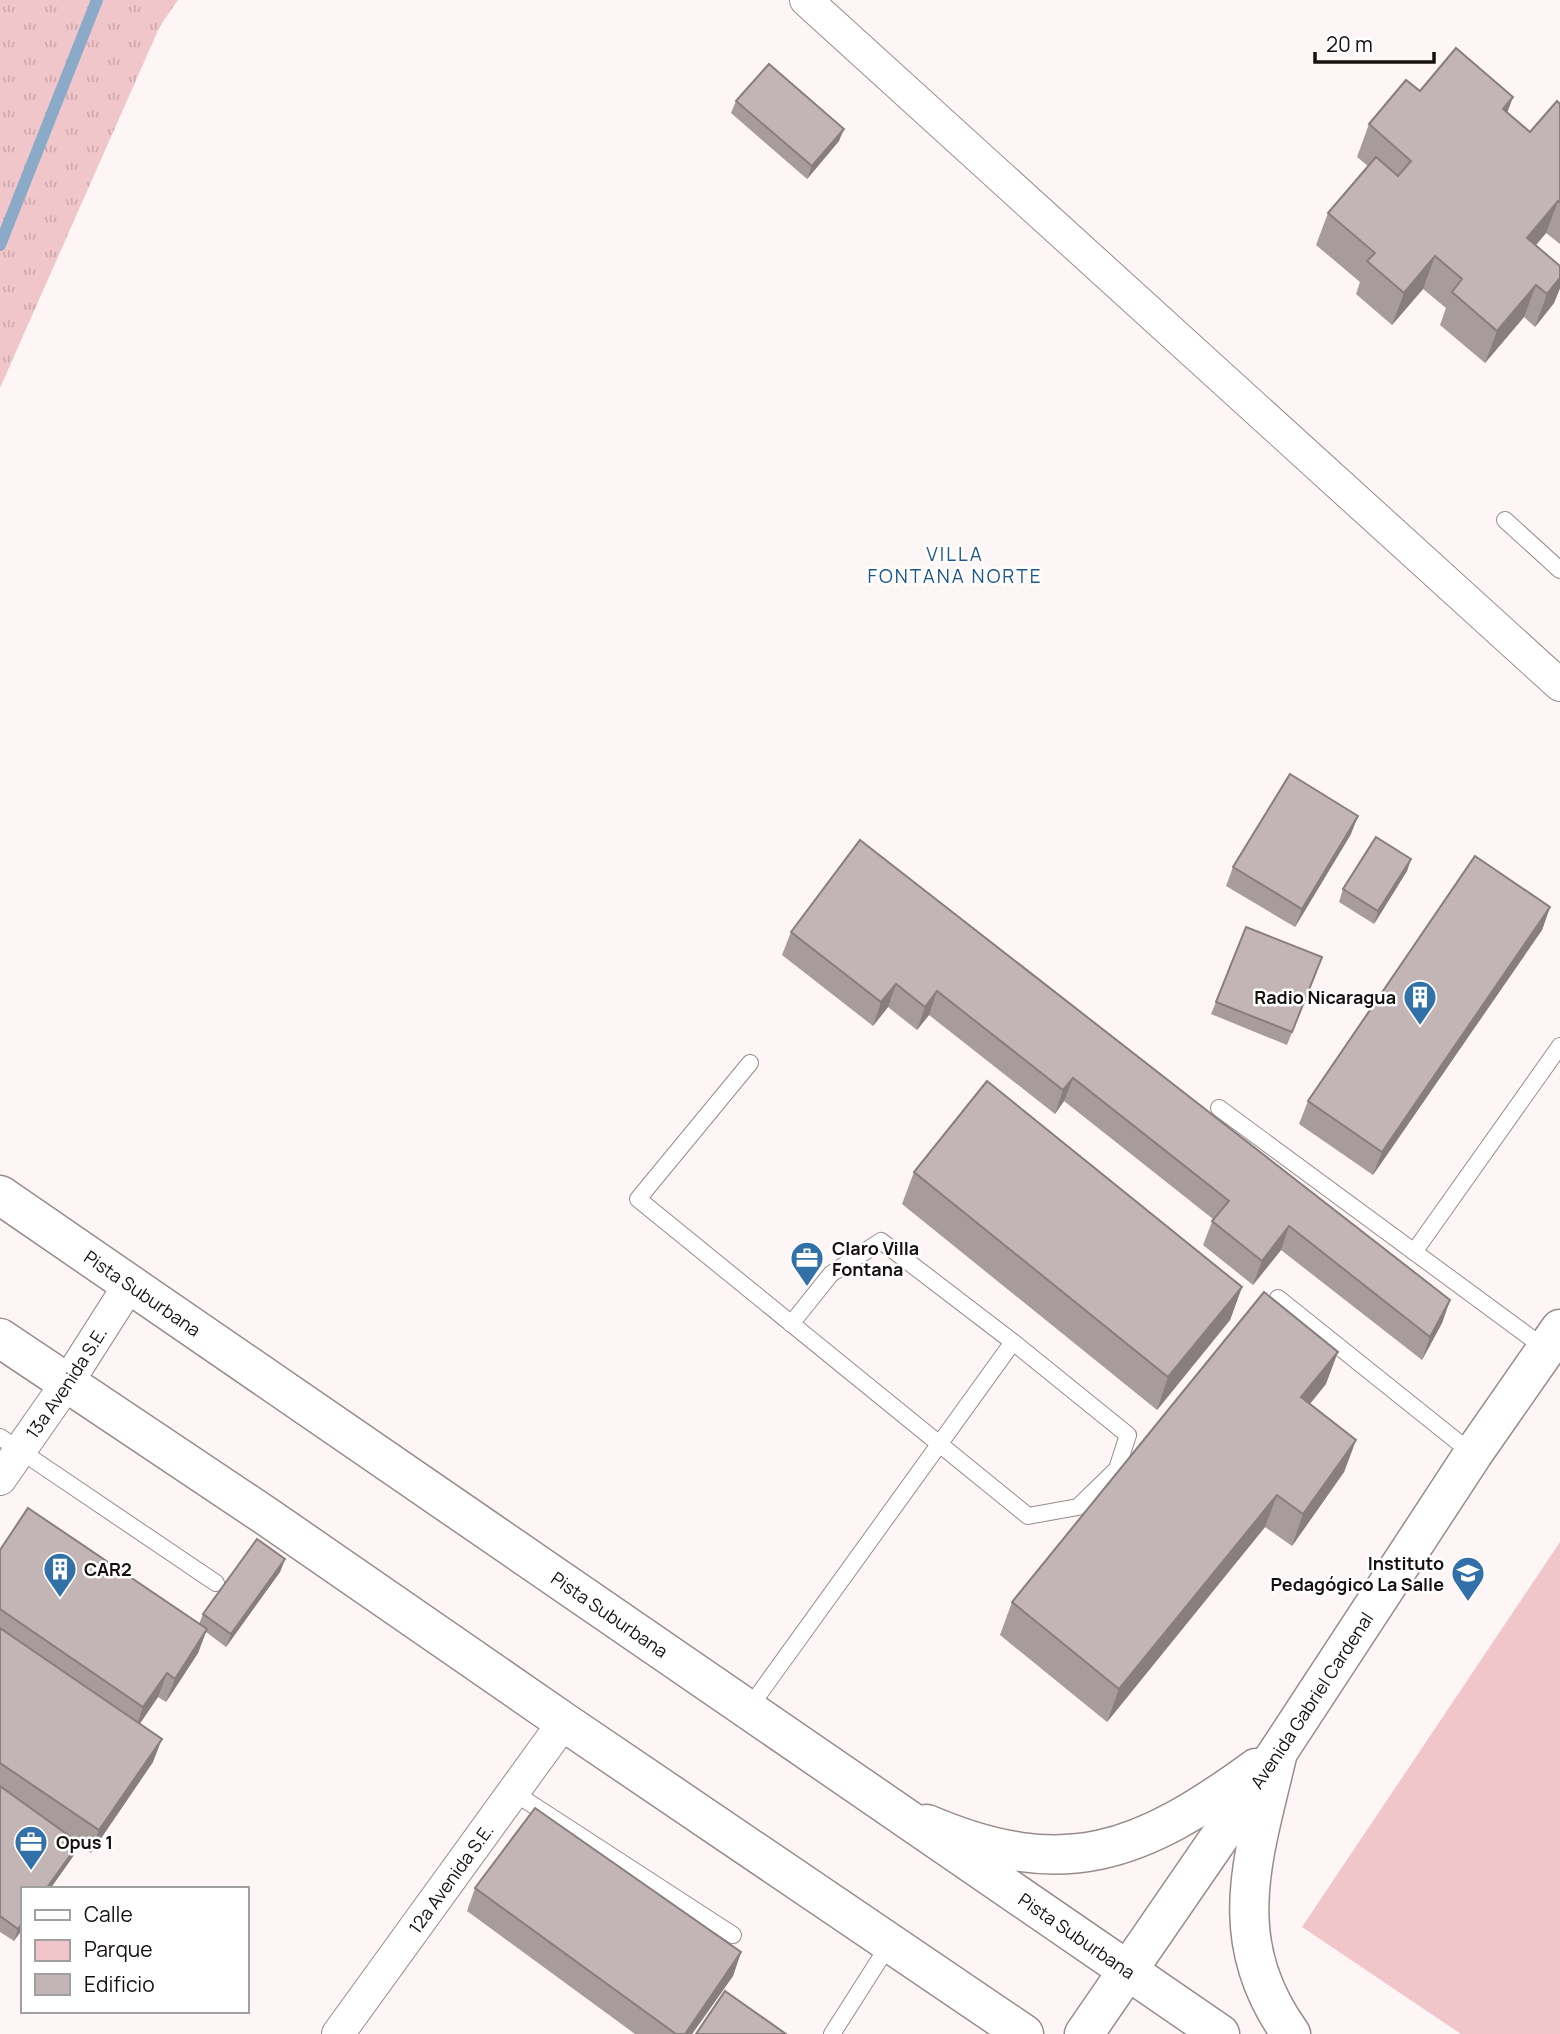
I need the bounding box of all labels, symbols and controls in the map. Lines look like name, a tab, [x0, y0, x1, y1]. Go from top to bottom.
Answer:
scale bar	[1315, 21, 1434, 65]
text: 20 m	[1326, 30, 1373, 58]
district label: VILLA FONTANA NORTE	[867, 541, 1043, 589]
building icon: Radio Nicaragua	[1401, 978, 1439, 1027]
place label: Radio Nicaragua	[1254, 985, 1396, 1009]
place label: Claro Villa Fontana	[832, 1236, 919, 1281]
office icon: Claro Villa Fontana	[788, 1239, 826, 1288]
street label: Pista Suburbana	[80, 1244, 206, 1342]
street label: 13a Avenida S.E.	[20, 1322, 112, 1443]
building icon: CAR2	[41, 1550, 79, 1599]
place label: Instituto Pedagógico La Salle	[1270, 1551, 1444, 1596]
school or university icon: Instituto Pedagógico La Salle	[1449, 1554, 1487, 1603]
place label: CAR2	[84, 1557, 132, 1581]
street label: Pista Suburbana	[547, 1566, 673, 1663]
street label: Avenida Gabriel Cardenal	[1245, 1607, 1378, 1793]
street label: 12a Avenida S.E.	[403, 1819, 498, 1938]
office icon: Opus 1	[12, 1823, 50, 1872]
place label: Opus 1	[56, 1830, 113, 1854]
legend	[21, 1887, 248, 2013]
street label: Pista Suburbana	[1014, 1887, 1140, 1984]
text: Calle	[84, 1900, 133, 1928]
text: Parque	[84, 1935, 153, 1963]
text: Edificio	[84, 1970, 155, 1998]

